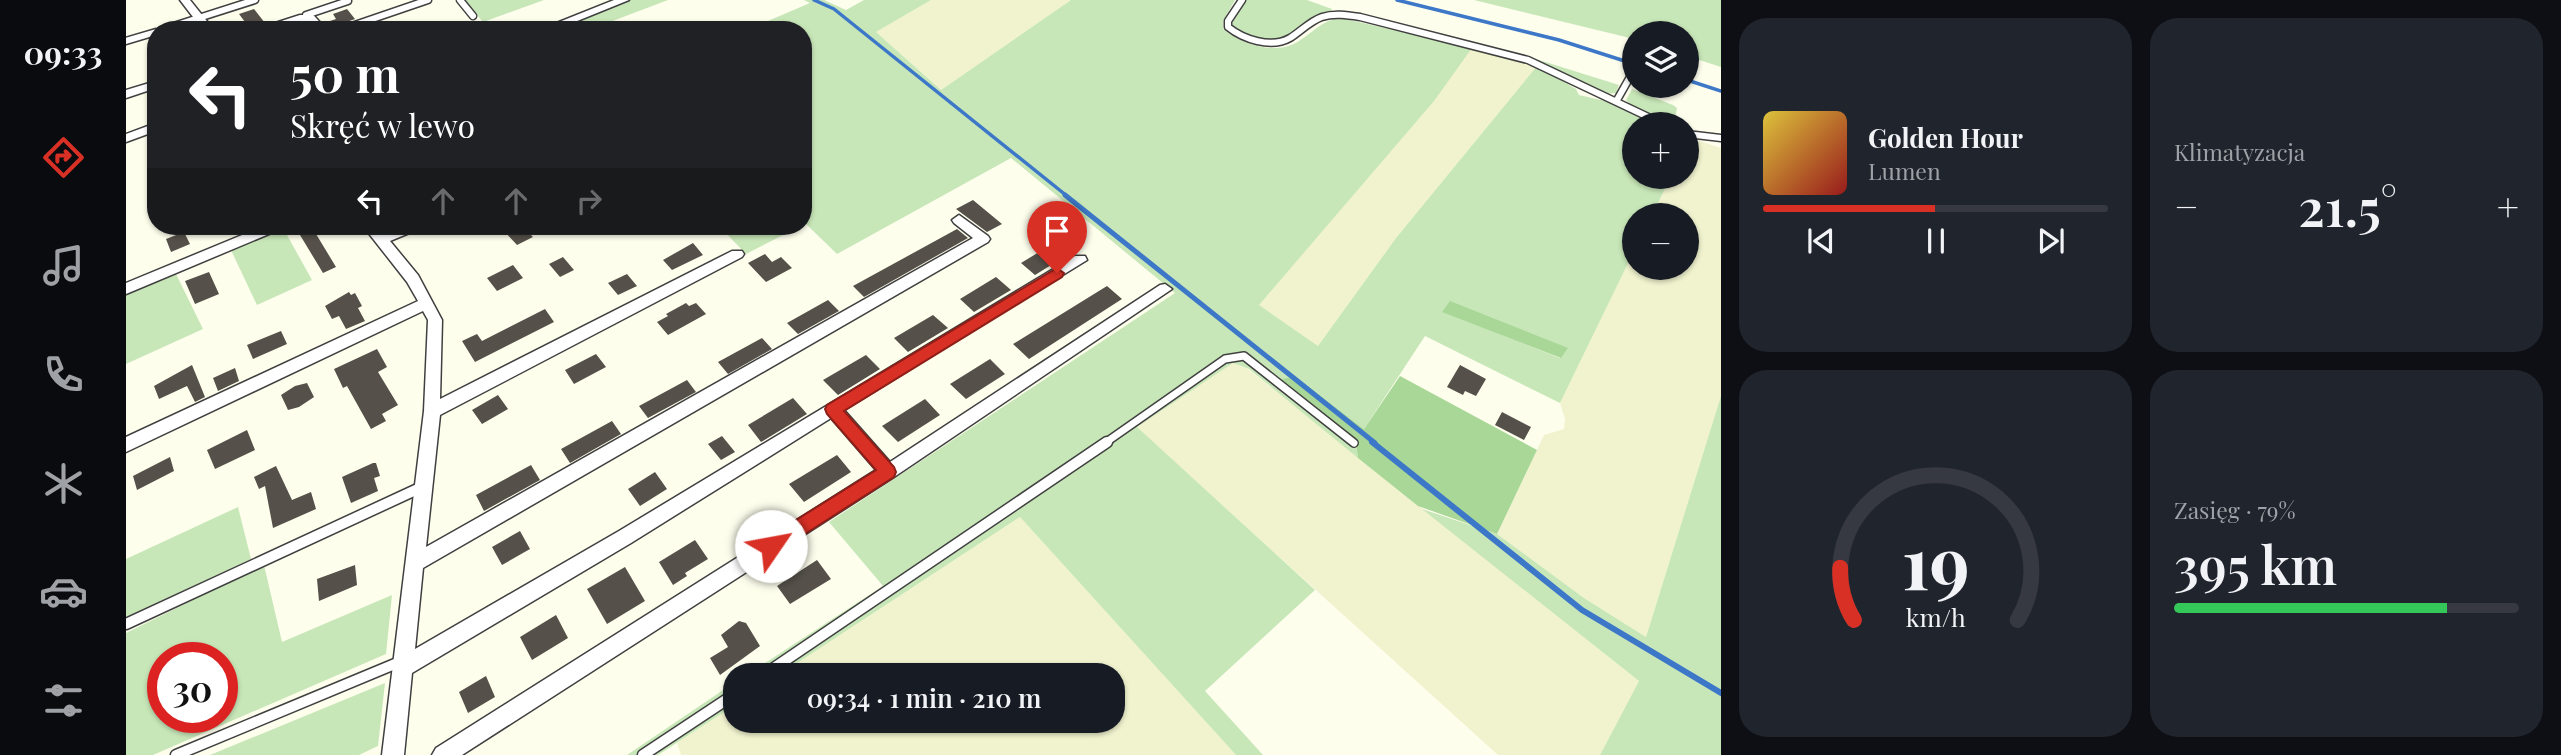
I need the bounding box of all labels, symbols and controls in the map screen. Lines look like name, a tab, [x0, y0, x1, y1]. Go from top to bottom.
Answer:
map controls	[1622, 21, 1699, 280]
button: layers	[1622, 21, 1699, 98]
text: 09:33	[24, 30, 102, 73]
text: 50 m	[290, 40, 400, 105]
icon: left	[175, 49, 266, 140]
text: Skręć w lewo	[290, 103, 475, 146]
button: +	[1622, 112, 1699, 189]
text: Golden Hour	[1868, 120, 2023, 155]
icon: directions	[39, 133, 88, 182]
text: Klimatyzacja	[2174, 136, 2305, 167]
text: Lumen	[1868, 155, 1941, 186]
text: 21.5°	[2298, 171, 2397, 240]
text: −	[2174, 180, 2199, 231]
text: +	[2497, 180, 2519, 231]
icon: left	[351, 182, 389, 220]
icon: ahead	[424, 182, 462, 220]
icon: ahead	[497, 182, 535, 220]
icon: right	[570, 182, 608, 220]
pin	[1027, 201, 1087, 273]
button: −	[1622, 203, 1699, 280]
icon: arrive	[1038, 212, 1076, 250]
icon: previous	[1802, 222, 1840, 260]
icon: pause	[1917, 222, 1955, 260]
icon: next	[2032, 222, 2070, 260]
icon: music	[39, 241, 88, 290]
icon: phone	[39, 350, 88, 399]
icon: climate	[39, 459, 88, 508]
text: Zasięg · 79%	[2174, 494, 2296, 525]
position arrow	[734, 509, 808, 583]
text: 19	[1901, 511, 1970, 608]
text: 395 km	[2174, 529, 2337, 598]
icon: car	[39, 567, 88, 616]
text: km/h	[1906, 599, 1966, 632]
speed limit sign: 30	[147, 642, 238, 733]
icon: filters	[39, 676, 88, 725]
text: 09:34 · 1 min · 210 m	[807, 680, 1041, 715]

